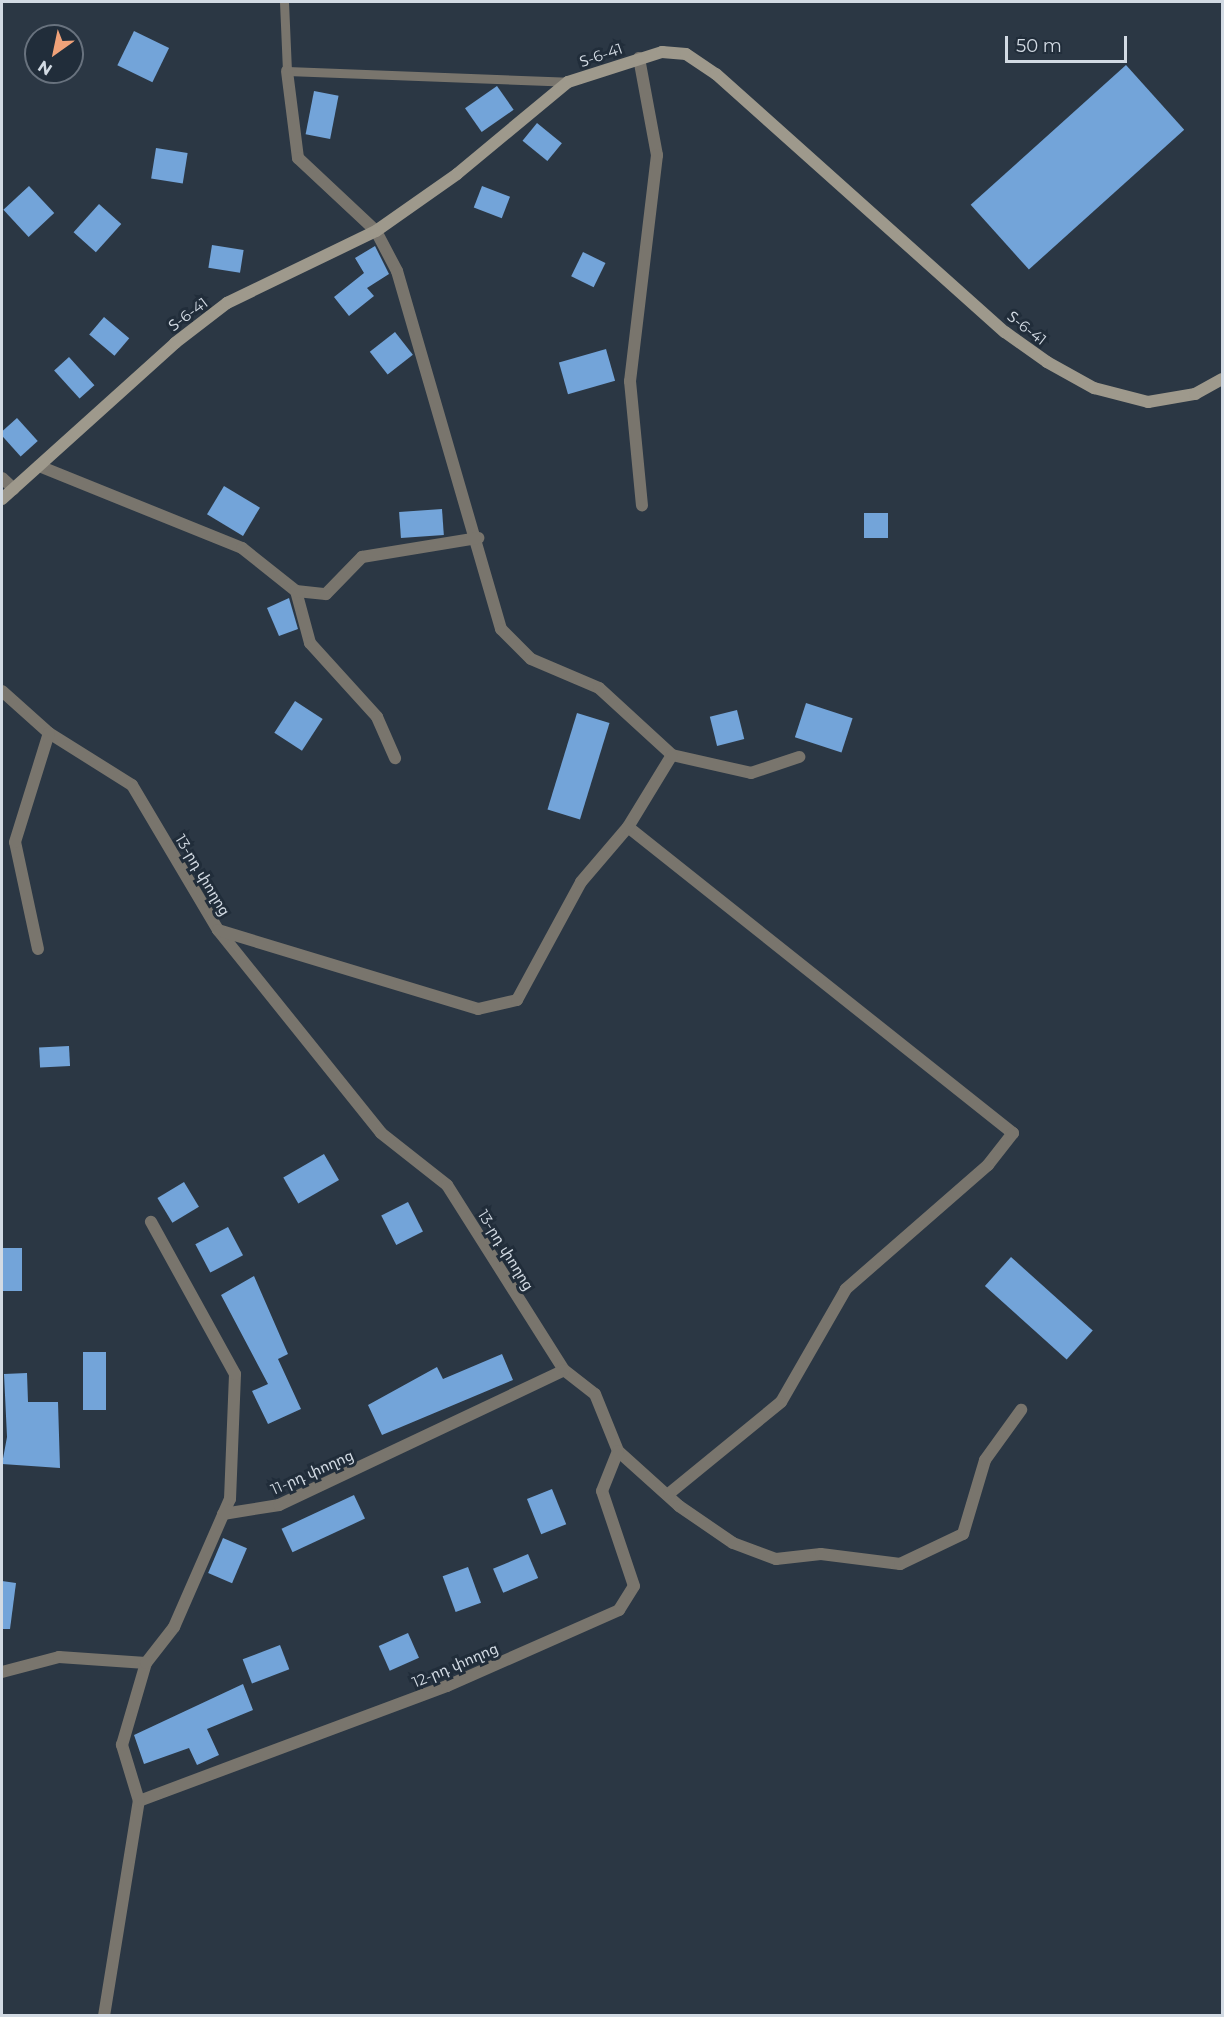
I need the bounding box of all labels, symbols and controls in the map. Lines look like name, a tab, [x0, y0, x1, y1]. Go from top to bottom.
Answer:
north arrow	[24, 24, 84, 84]
scale bar	[1008, 24, 1130, 62]
text: 50 m	[1016, 35, 1062, 57]
street label: Տ-6-41	[577, 39, 625, 71]
text: N	[34, 56, 56, 79]
street label: Տ-6-41	[165, 293, 211, 335]
street label: Տ-6-41	[1004, 307, 1050, 349]
street label: 13-րդ փողոց	[172, 831, 234, 919]
street label: 13-րդ փողոց	[474, 1206, 538, 1294]
street label: 11-րդ փողոց	[268, 1446, 356, 1498]
street label: 12-րդ փողոց	[409, 1639, 501, 1691]

